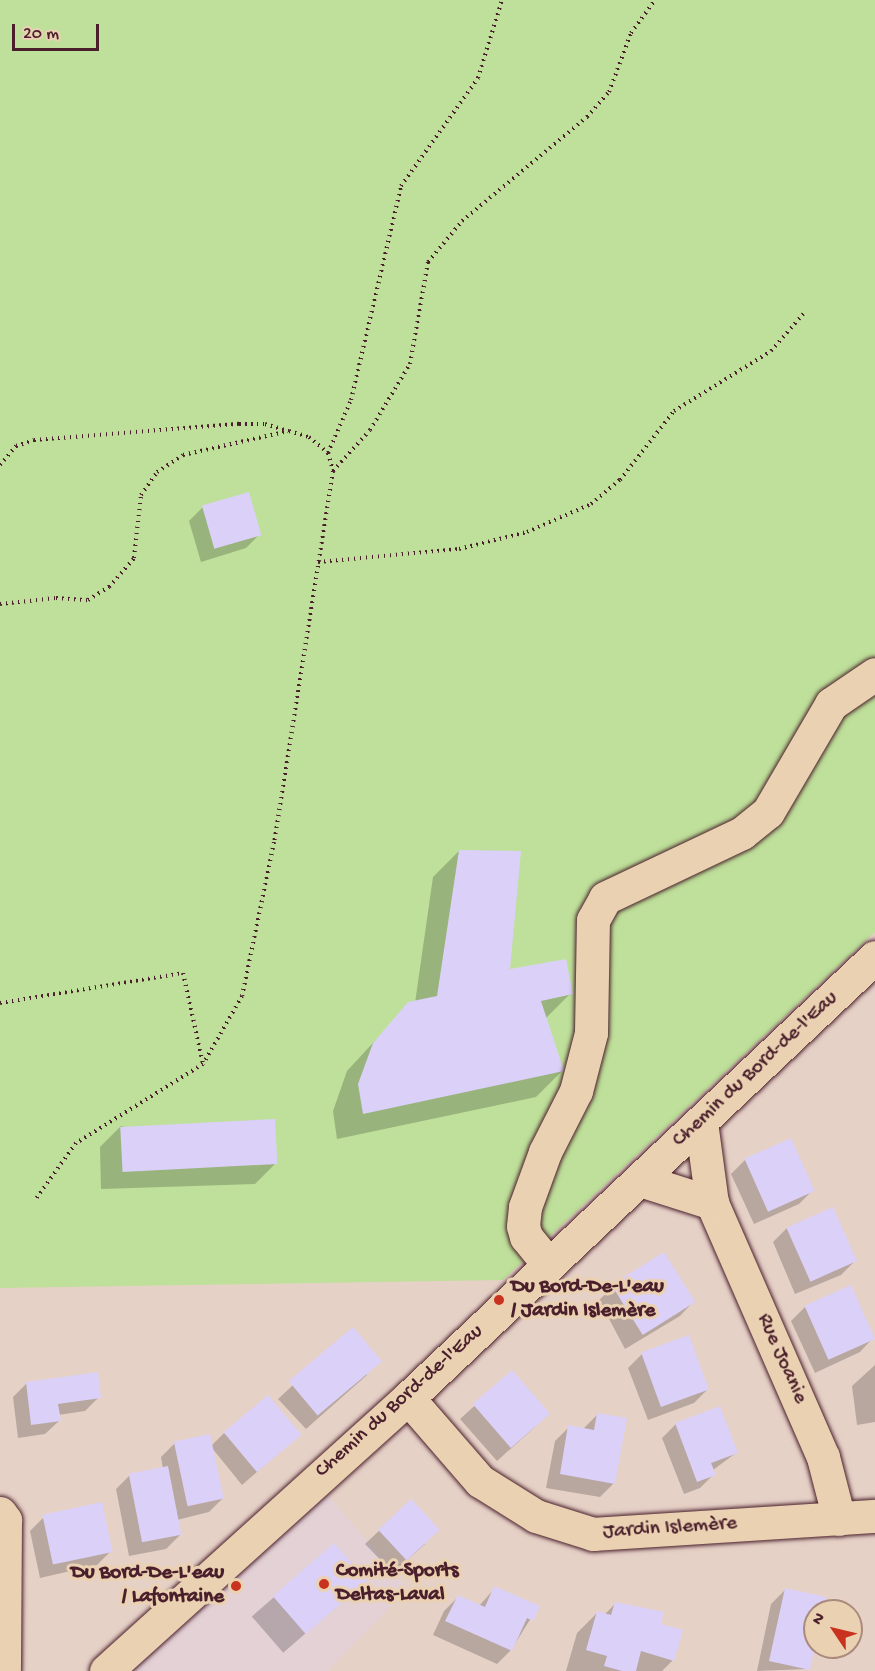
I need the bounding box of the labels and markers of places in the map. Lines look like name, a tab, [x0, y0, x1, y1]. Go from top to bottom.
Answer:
place label: Du Bord-De-L'eau / Jardin Islemère	[511, 1275, 664, 1325]
marker: Du Bord-De-L'eau / Jardin Islemère	[492, 1293, 506, 1307]
place label: Comité-Sports Deltas-Laval	[336, 1559, 458, 1609]
place label: Du Bord-De-L'eau / Lafontaine	[71, 1561, 224, 1611]
marker: Comité-Sports Deltas-Laval	[317, 1577, 331, 1591]
marker: Du Bord-De-L'eau / Lafontaine	[229, 1579, 243, 1593]

